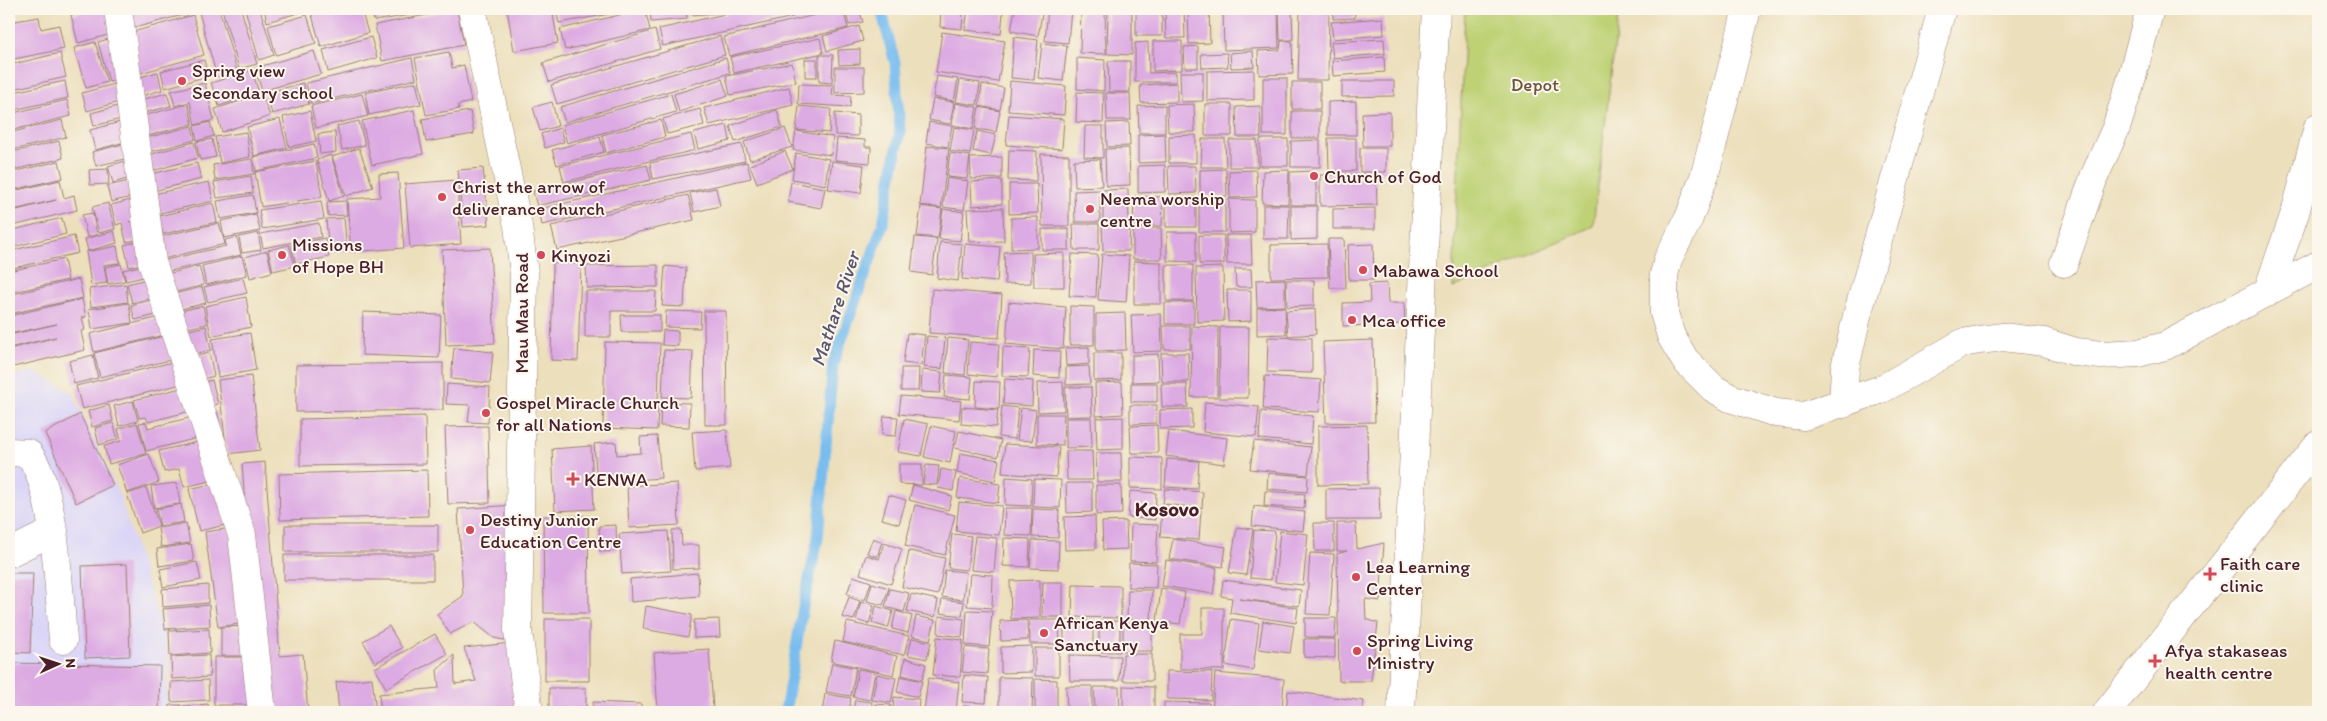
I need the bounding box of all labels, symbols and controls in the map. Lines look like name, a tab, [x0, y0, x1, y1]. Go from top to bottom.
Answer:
place label: Spring view Secondary school	[192, 59, 334, 104]
park label: Depot	[1511, 73, 1559, 96]
marker: Spring view Secondary school	[176, 75, 188, 87]
place label: Church of God	[1324, 165, 1442, 188]
marker: Church of God	[1308, 170, 1320, 182]
place label: Christ the arrow of deliverance church	[452, 175, 606, 220]
place label: Neema worship centre	[1100, 187, 1224, 232]
marker: Christ the arrow of deliverance church	[436, 191, 448, 203]
marker: Neema worship centre	[1084, 203, 1096, 215]
place label: Missions of Hope BH	[292, 233, 384, 278]
place label: Kinyozi	[551, 244, 611, 267]
water label: Mathare River	[805, 246, 866, 369]
marker: Missions of Hope BH	[276, 249, 288, 261]
marker: Kinyozi	[535, 249, 547, 261]
street label: Mau Mau Road	[510, 252, 533, 374]
place label: Mabawa School	[1373, 259, 1499, 282]
marker: Mabawa School	[1357, 264, 1369, 276]
place label: Mca office	[1362, 309, 1446, 332]
marker: Mca office	[1346, 314, 1358, 326]
place label: Gospel Miracle Church for all Nations	[496, 391, 680, 436]
marker: Gospel Miracle Church for all Nations	[480, 407, 492, 419]
place label: KENWA	[584, 468, 648, 491]
marker: KENWA	[566, 472, 580, 486]
district label: Kosovo	[1135, 496, 1200, 521]
place label: Destiny Junior Education Centre	[480, 508, 621, 553]
marker: Destiny Junior Education Centre	[464, 524, 476, 536]
place label: Faith care clinic	[2220, 552, 2300, 597]
place label: Lea Learning Center	[1366, 555, 1470, 600]
marker: Faith care clinic	[2204, 568, 2216, 580]
marker: Lea Learning Center	[1350, 571, 1362, 583]
place label: African Kenya Sanctuary	[1054, 611, 1169, 656]
marker: African Kenya Sanctuary	[1038, 627, 1050, 639]
place label: Spring Living Ministry	[1367, 629, 1473, 674]
north arrow	[32, 638, 82, 688]
place label: Afya stakaseas health centre	[2165, 639, 2287, 684]
marker: Spring Living Ministry	[1351, 645, 1363, 657]
marker: Afya stakaseas health centre	[2149, 655, 2161, 667]
text: N	[62, 658, 79, 669]

